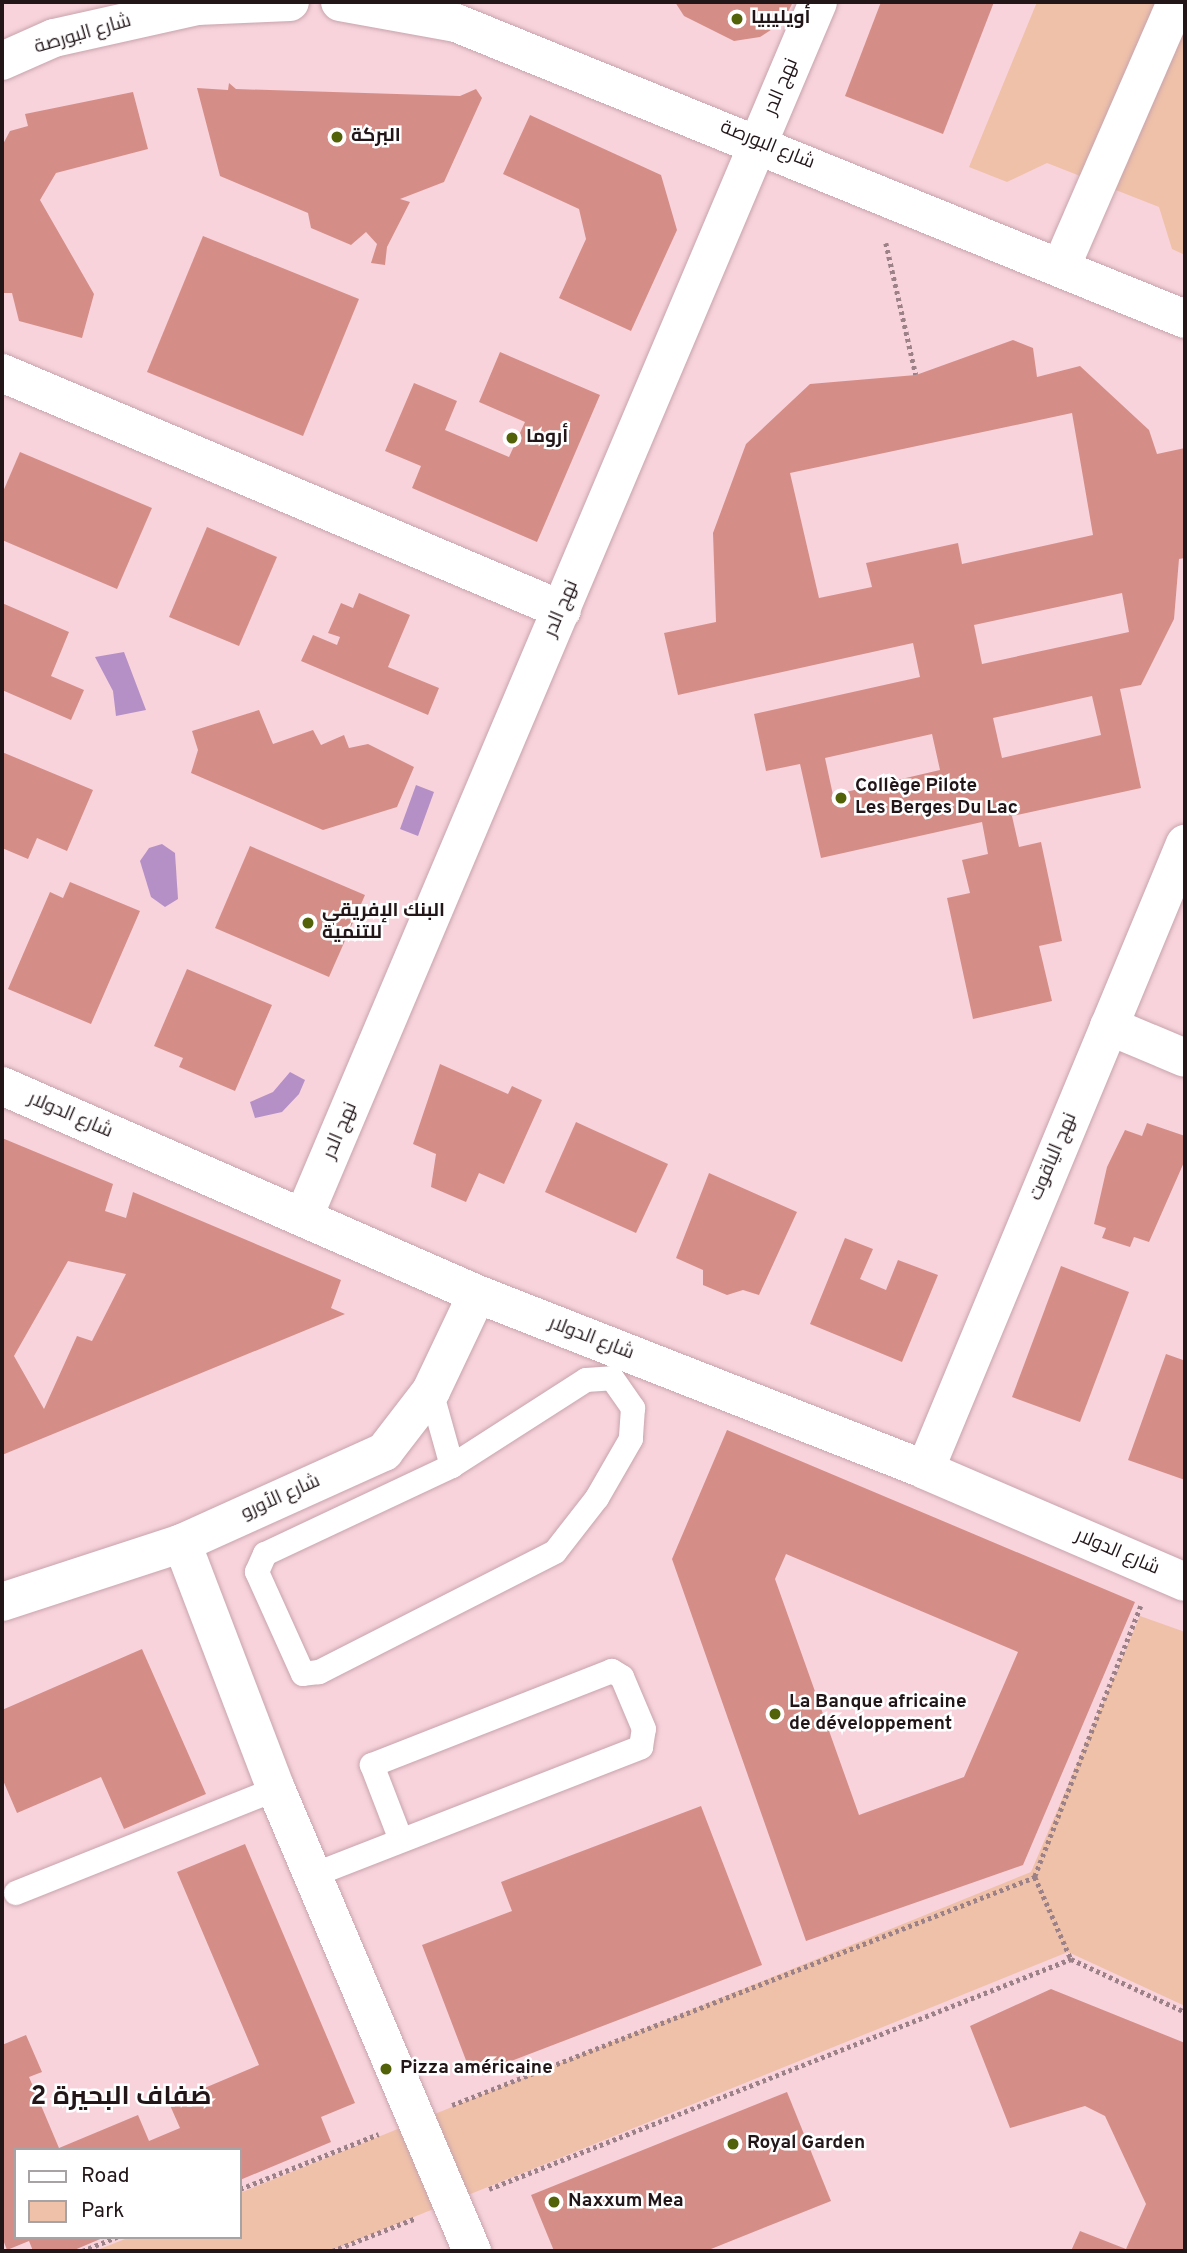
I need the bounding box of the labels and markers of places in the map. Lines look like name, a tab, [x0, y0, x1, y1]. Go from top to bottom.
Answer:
place label: أويليبيا	[751, 8, 810, 30]
marker: أويليبيا	[729, 11, 745, 27]
place label: البركة	[351, 126, 401, 148]
marker: البركة	[329, 129, 345, 145]
place label: أروما	[526, 427, 568, 449]
marker: أروما	[504, 430, 520, 446]
place label: Collège Pilote Les Berges Du Lac	[855, 776, 1018, 820]
marker: Collège Pilote Les Berges Du Lac	[833, 790, 849, 806]
place label: البنك الإفريقي للتنمية	[322, 901, 445, 945]
marker: البنك الإفريقي للتنمية	[300, 915, 316, 931]
place label: La Banque africaine de développement	[789, 1692, 966, 1736]
marker: La Banque africaine de développement	[767, 1706, 783, 1722]
place label: Pizza américaine	[400, 2058, 553, 2080]
marker: Pizza américaine	[378, 2061, 394, 2077]
place label: Royal Garden	[747, 2133, 865, 2155]
marker: Royal Garden	[725, 2136, 741, 2152]
place label: Naxxum Mea	[568, 2191, 684, 2213]
marker: Naxxum Mea	[546, 2194, 562, 2210]

